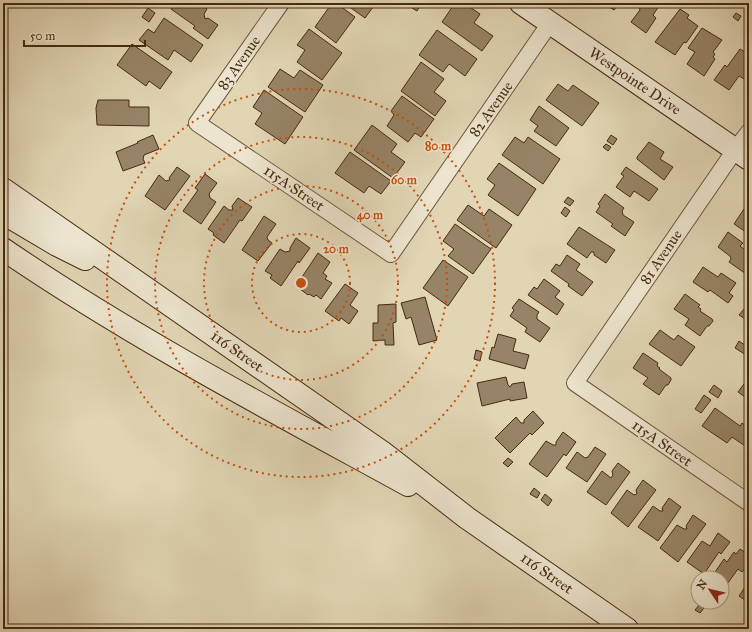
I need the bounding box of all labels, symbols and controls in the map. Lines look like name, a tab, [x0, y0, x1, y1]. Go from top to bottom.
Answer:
scale bar	[24, 22, 145, 48]
text: 50 m	[30, 29, 55, 43]
street label: 83 Avenue	[214, 32, 264, 94]
street label: Westpointe Drive	[585, 43, 685, 119]
street label: 82 Avenue	[465, 78, 517, 140]
text: 80 m	[425, 139, 452, 153]
street label: 115A Street	[260, 161, 328, 215]
text: 60 m	[391, 173, 418, 187]
text: 40 m	[357, 208, 384, 223]
street label: 81 Avenue	[636, 226, 686, 288]
text: 20 m	[323, 242, 350, 256]
centre of rings	[294, 276, 308, 290]
street label: 116 Street	[207, 326, 267, 376]
street label: 115A Street	[628, 416, 696, 471]
street label: 116 Street	[517, 548, 577, 598]
north arrow	[690, 570, 730, 610]
text: N	[694, 576, 711, 592]

